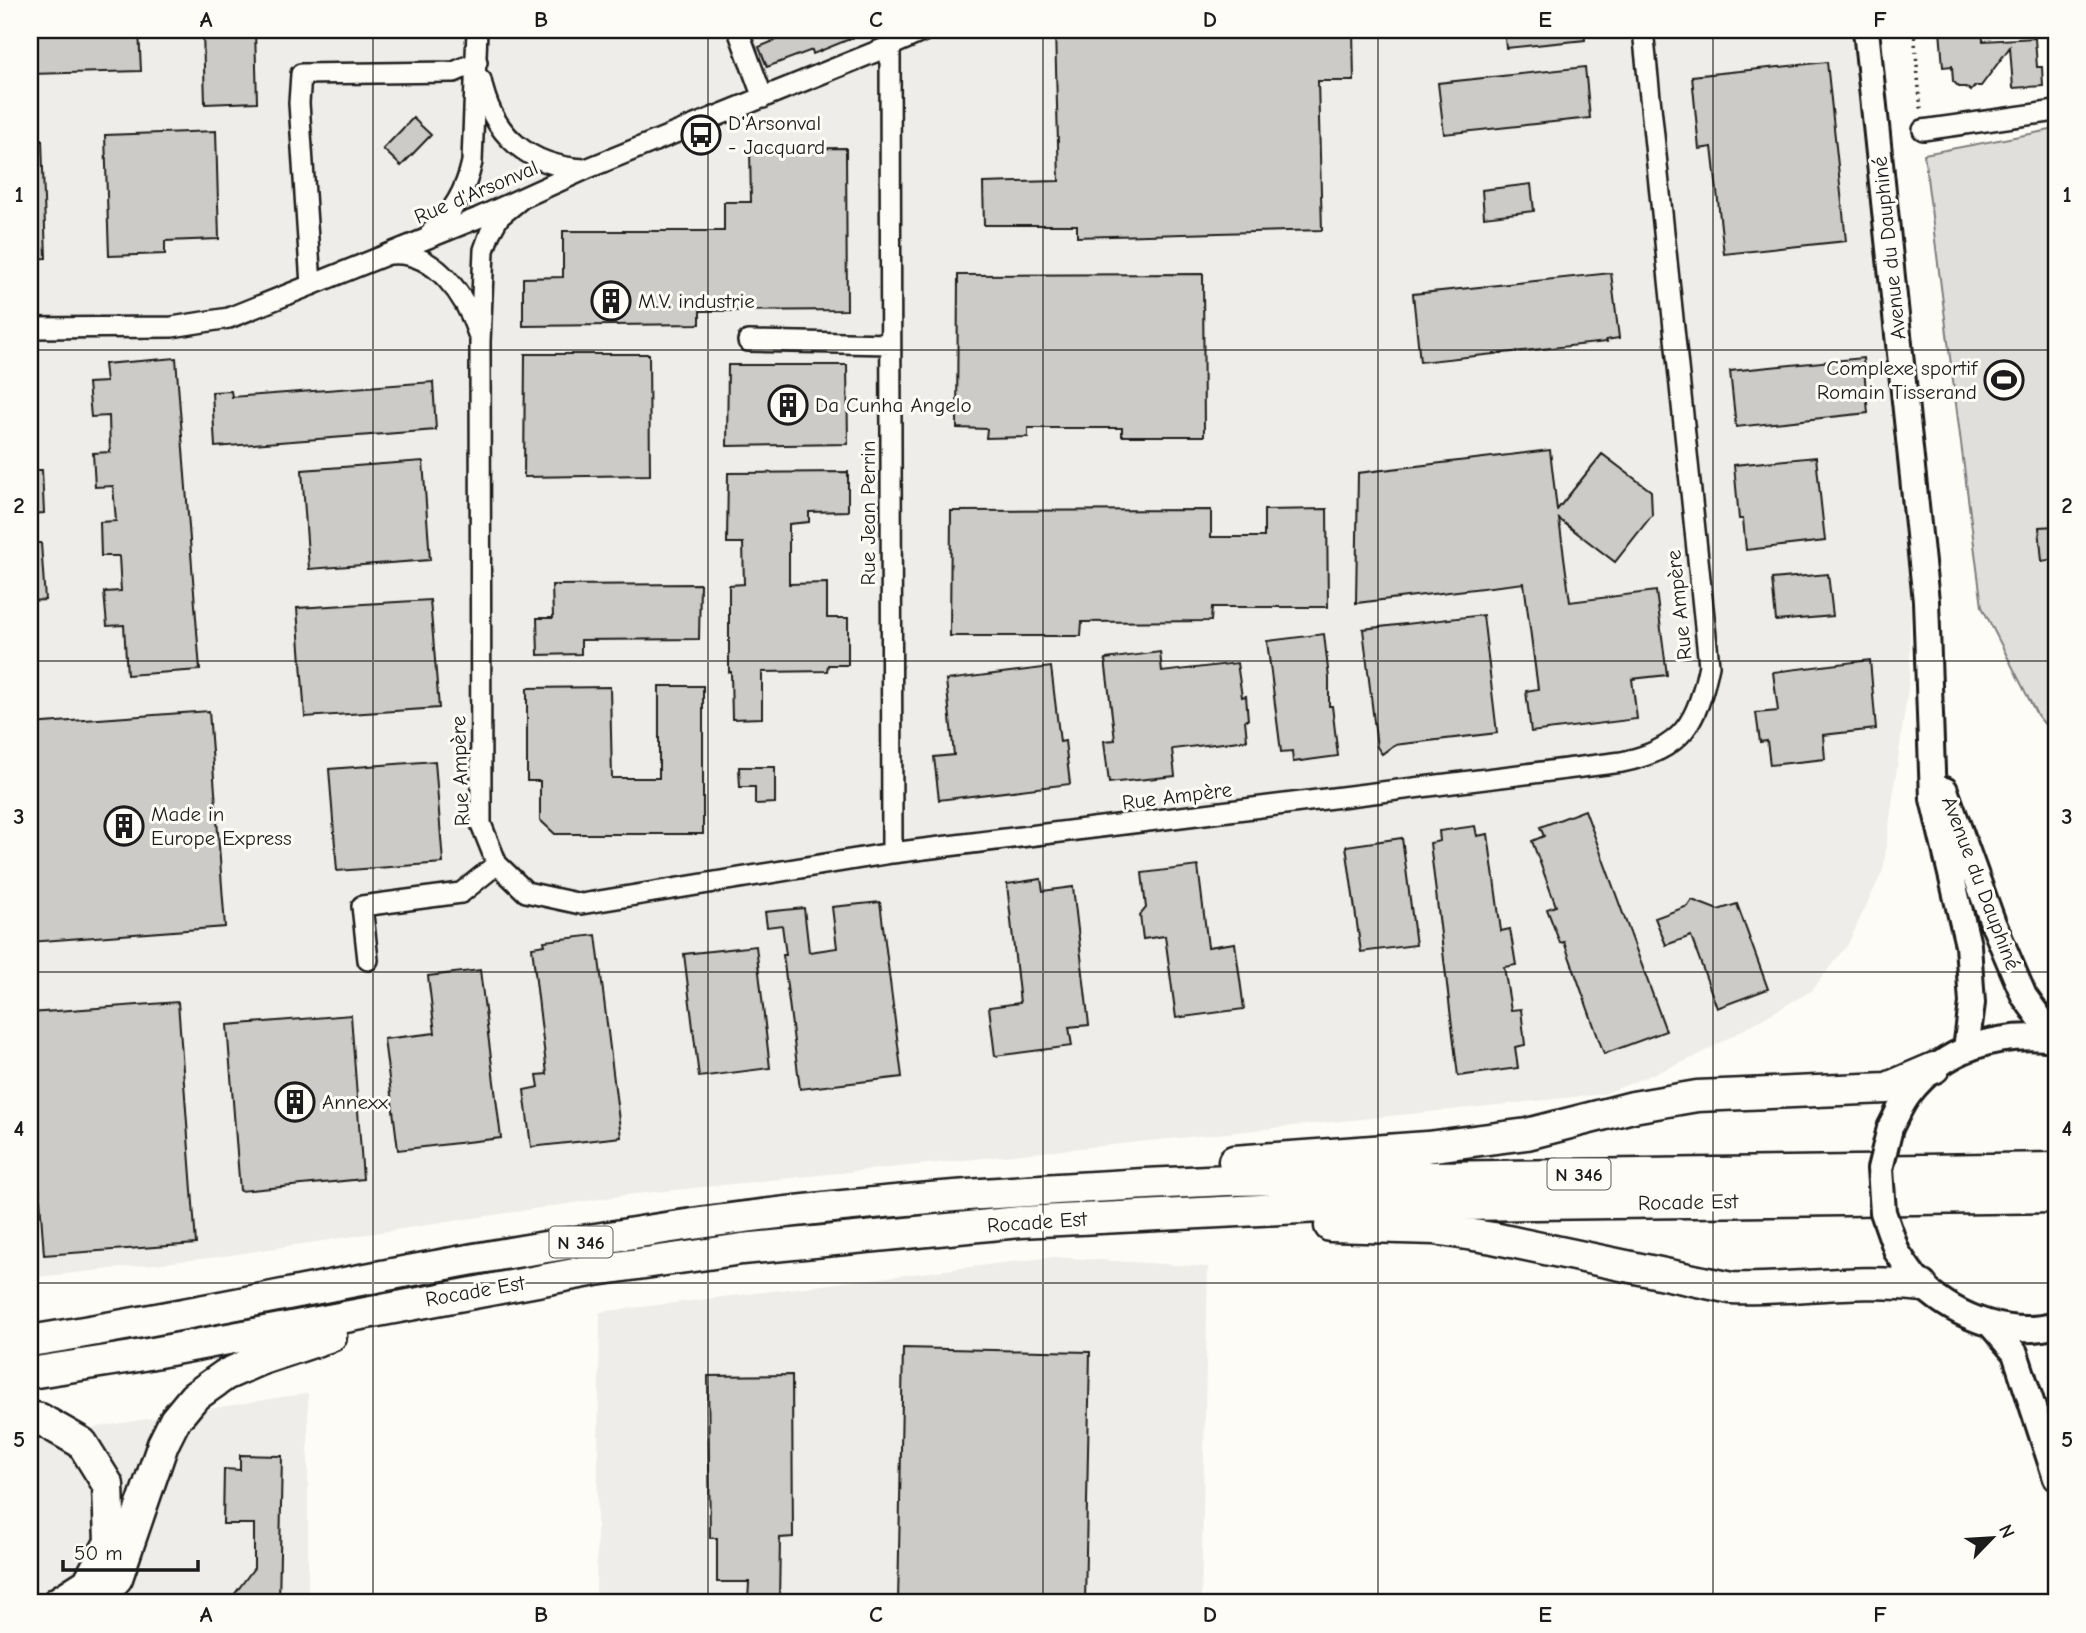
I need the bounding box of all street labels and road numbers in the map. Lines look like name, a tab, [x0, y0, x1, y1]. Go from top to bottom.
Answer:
street label: Rue d'Arsonval	[411, 155, 541, 229]
street label: Avenue du Dauphiné	[1867, 155, 1911, 341]
street label: Rue Jean Perrin	[856, 441, 880, 585]
street label: Rue Ampère	[1661, 549, 1697, 661]
street label: Rue Ampère	[446, 715, 474, 827]
street label: Rue Ampère	[1121, 777, 1233, 815]
street label: Avenue du Dauphiné	[1937, 793, 2025, 973]
road number: N 346	[1548, 1158, 1610, 1190]
street label: Rocade Est	[1638, 1189, 1739, 1215]
street label: Rocade Est	[986, 1206, 1089, 1237]
road number: N 346	[550, 1226, 612, 1258]
street label: Rocade Est	[423, 1270, 527, 1312]

